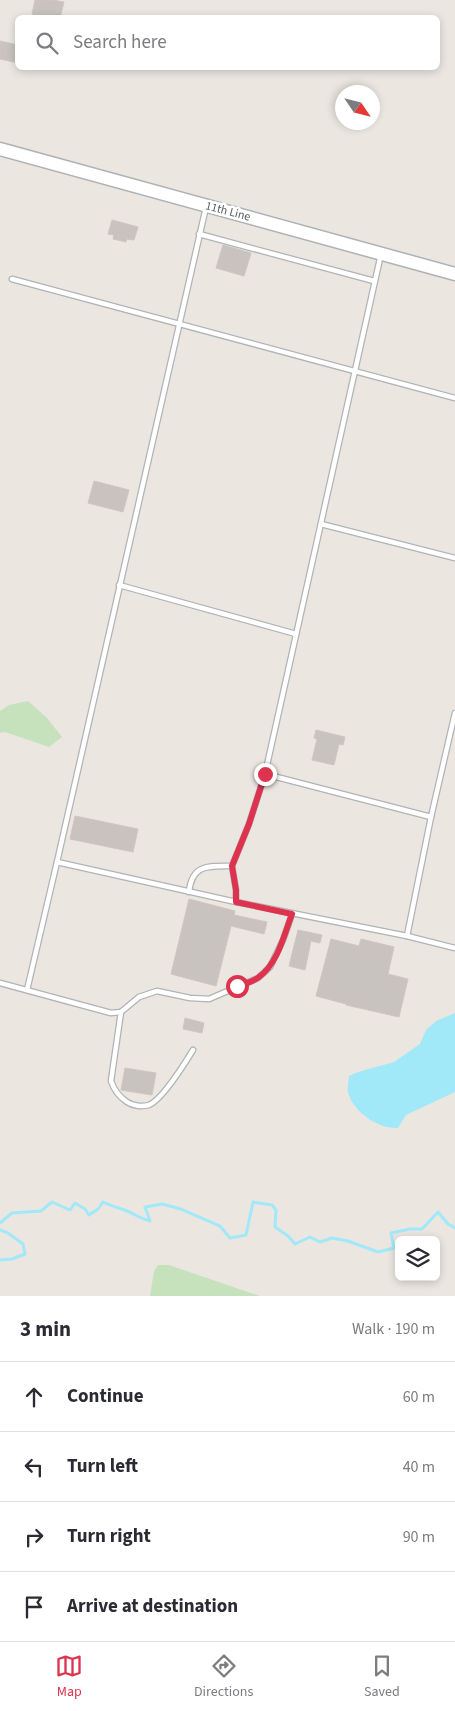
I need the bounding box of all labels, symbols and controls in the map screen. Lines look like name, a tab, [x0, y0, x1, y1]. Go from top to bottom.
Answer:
search box	[15, 15, 440, 70]
icon: search	[33, 29, 61, 57]
text: Search here	[73, 29, 167, 56]
north arrow	[335, 85, 380, 130]
street label: 11th Line	[203, 197, 252, 226]
route end	[254, 763, 277, 786]
route start	[226, 975, 249, 998]
map controls	[395, 1236, 440, 1281]
button: layers	[395, 1236, 440, 1281]
text: 3 min	[20, 1314, 71, 1344]
text: Walk · 190 m	[352, 1318, 435, 1340]
icon: ahead	[20, 1383, 48, 1411]
text: Continue	[67, 1383, 144, 1410]
text: 60 m	[403, 1386, 435, 1408]
icon: left	[20, 1453, 48, 1481]
text: Turn left	[67, 1453, 138, 1480]
text: 40 m	[403, 1456, 435, 1478]
icon: right	[20, 1523, 48, 1551]
text: Turn right	[67, 1523, 151, 1550]
text: 90 m	[403, 1526, 435, 1548]
icon: arrive	[20, 1593, 48, 1621]
text: Arrive at destination	[67, 1593, 238, 1620]
tab: Map	[55, 1652, 83, 1702]
tab: Directions	[194, 1652, 253, 1702]
tab: Saved	[364, 1652, 400, 1702]

